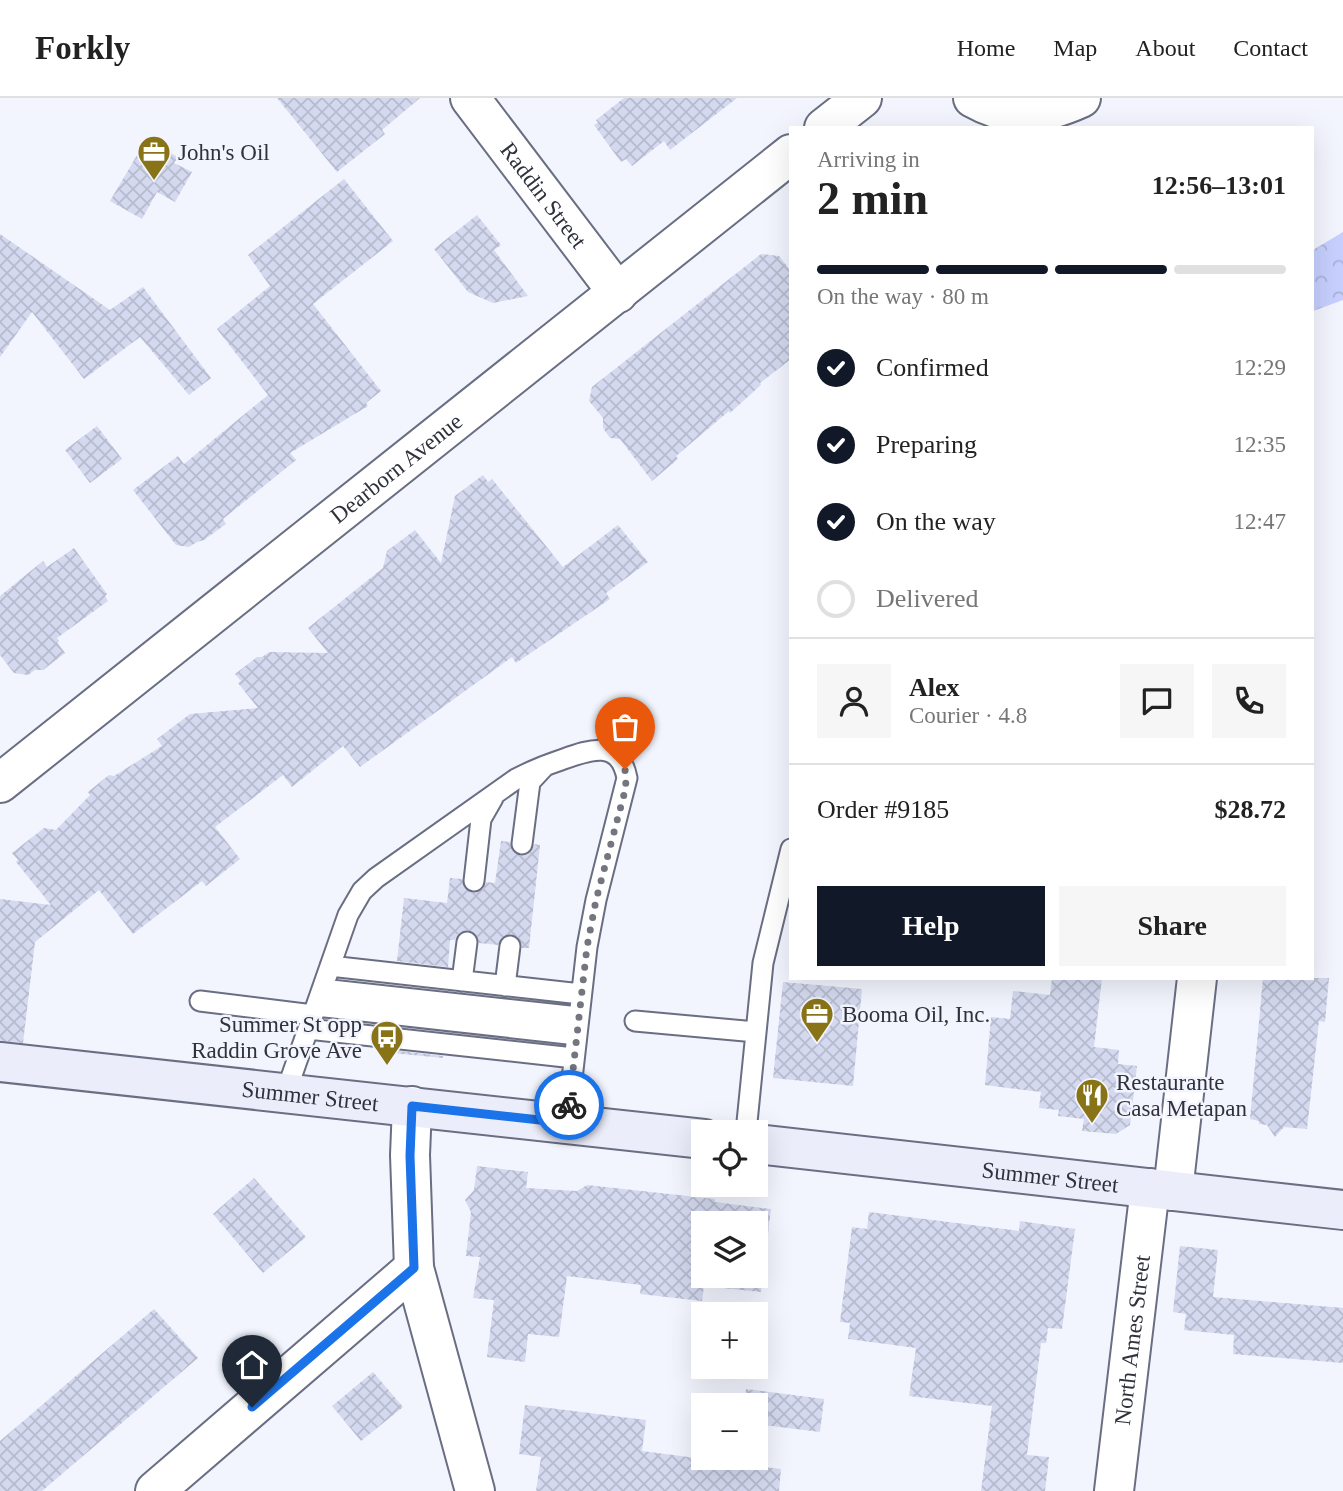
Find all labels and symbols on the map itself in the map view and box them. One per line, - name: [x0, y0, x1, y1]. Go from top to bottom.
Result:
- office icon: John's Oil: [135, 133, 173, 182]
- street label: Raddin Street: [495, 138, 592, 254]
- place label: John's Oil: [178, 140, 270, 165]
- street label: Dearborn Avenue: [325, 408, 467, 528]
- pin: [595, 697, 655, 769]
- office icon: Booma Oil, Inc.: [798, 995, 836, 1044]
- place label: Booma Oil, Inc.: [842, 1002, 990, 1027]
- place label: Summer St opp Raddin Grove Ave: [191, 1012, 362, 1063]
- bus stop icon: Summer St opp Raddin Grove Ave: [368, 1018, 406, 1067]
- courier: [534, 1070, 604, 1140]
- place label: Restaurante Casa Metapan: [1116, 1070, 1247, 1121]
- restaurant icon: Restaurante Casa Metapan: [1073, 1076, 1111, 1125]
- street label: Summer Street: [240, 1077, 380, 1116]
- street label: Summer Street: [980, 1157, 1120, 1198]
- street label: North Ames Street: [1110, 1253, 1155, 1427]
- pin: [222, 1335, 282, 1407]

